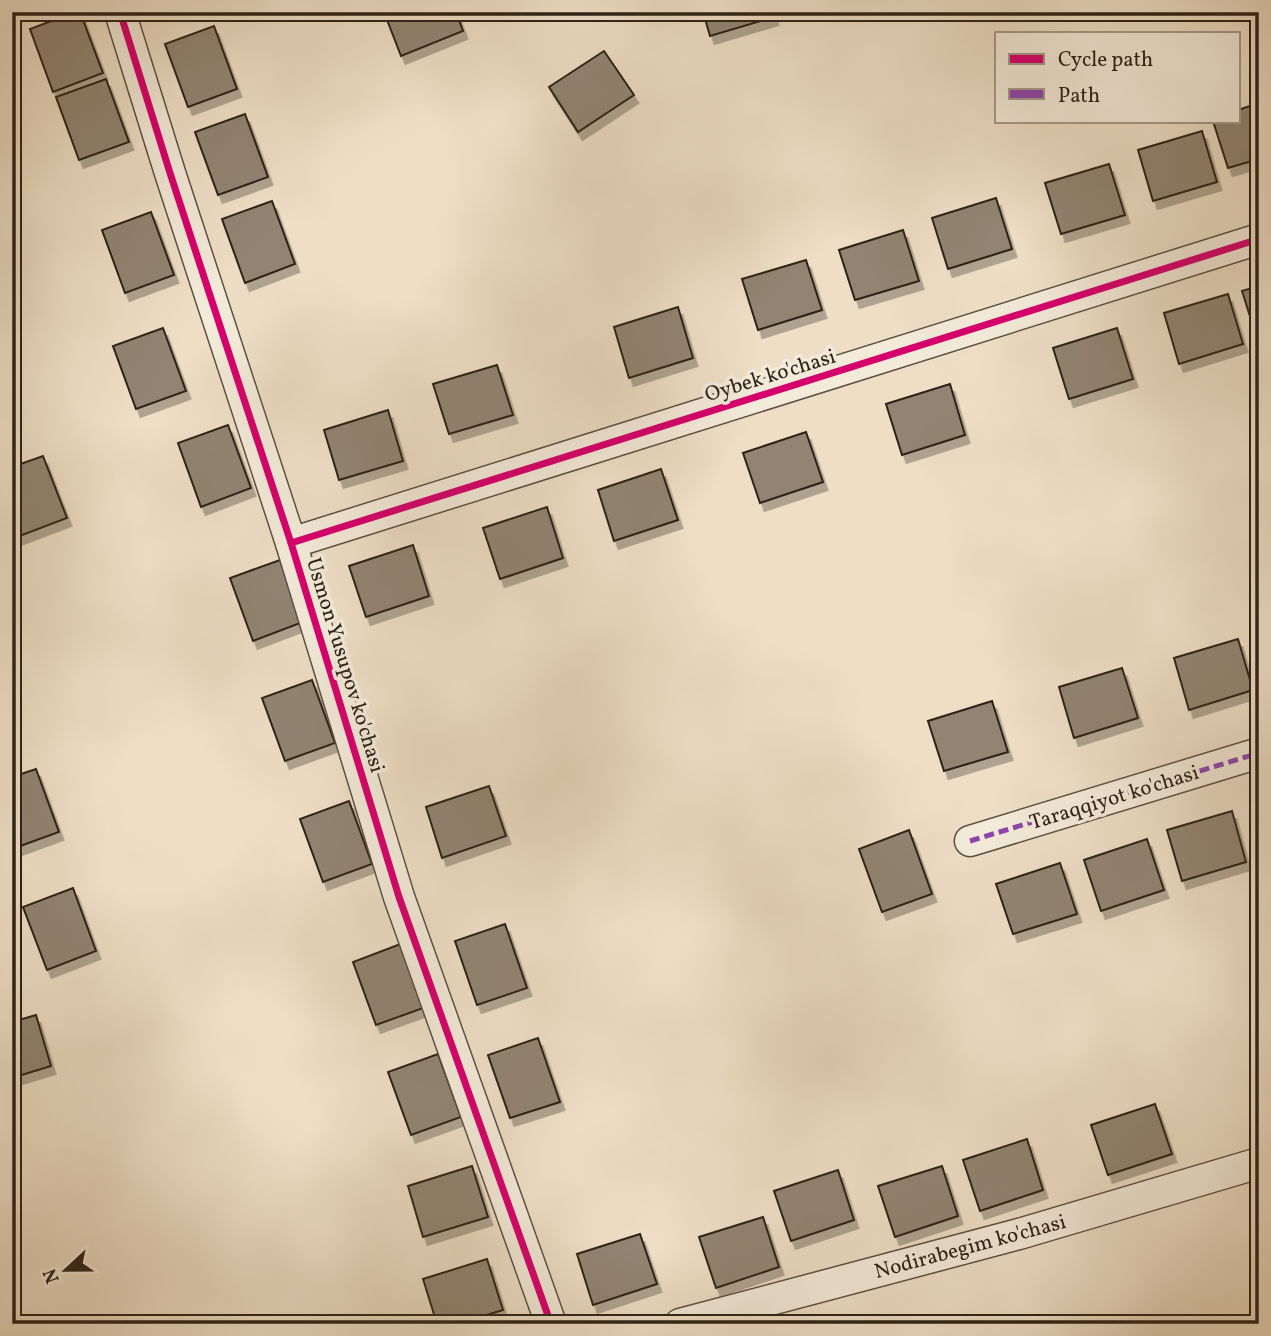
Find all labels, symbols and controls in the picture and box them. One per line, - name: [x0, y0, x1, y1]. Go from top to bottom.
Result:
- legend: [995, 32, 1240, 122]
- text: Cycle path: [1058, 46, 1153, 75]
- text: Path: [1058, 82, 1100, 111]
- street label: Oybek ko'chasi: [701, 343, 839, 410]
- street label: Usmon Yusupov ko'chasi: [298, 554, 391, 776]
- street label: Taraqqiyot ko'chasi: [1026, 759, 1203, 838]
- street label: Nodirabegim ko'chasi: [871, 1208, 1069, 1287]
- north arrow: [32, 1234, 102, 1304]
- text: N: [37, 1264, 67, 1287]

